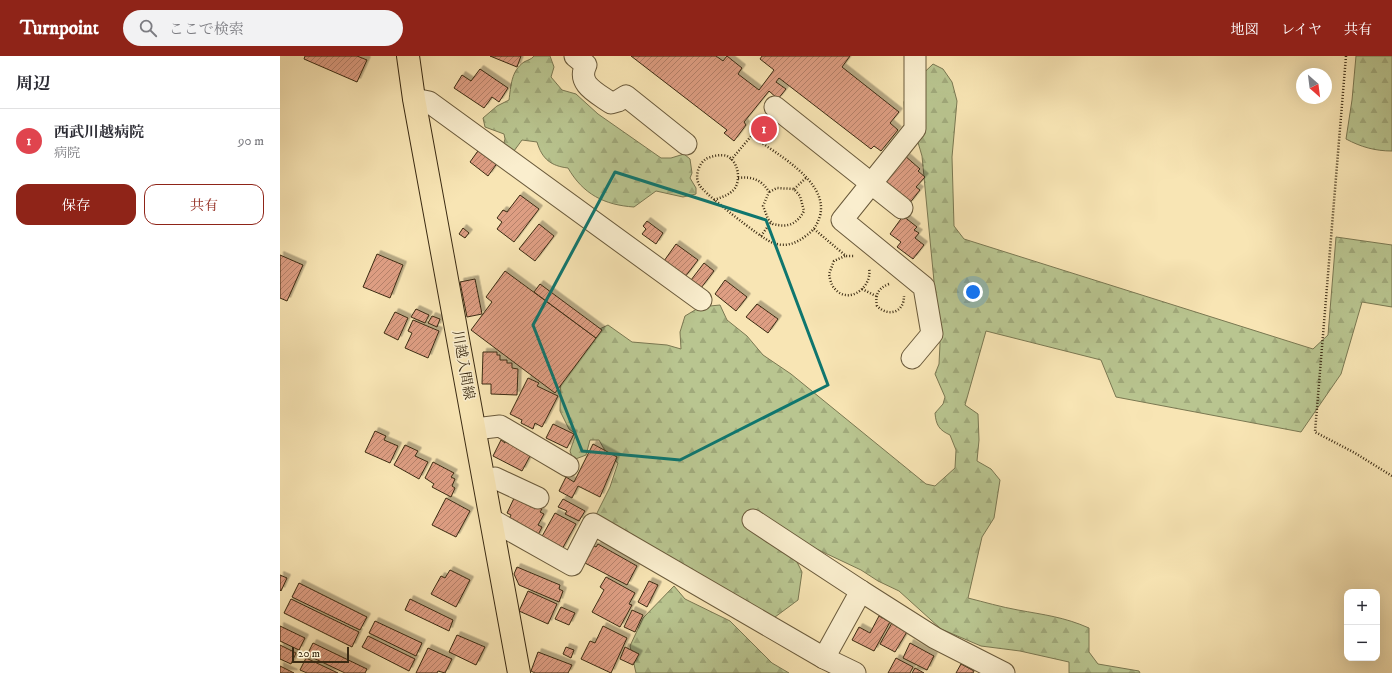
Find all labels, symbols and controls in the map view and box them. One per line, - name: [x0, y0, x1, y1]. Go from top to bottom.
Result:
- search box: [123, 10, 403, 46]
- text: Turnpoint: [20, 17, 99, 40]
- icon: search: [137, 17, 159, 39]
- text: ここで検索: [169, 20, 244, 39]
- text: 地図: [1231, 21, 1259, 39]
- text: レイヤ: [1281, 21, 1322, 39]
- text: 共有: [1344, 21, 1372, 39]
- north arrow: [1296, 68, 1332, 104]
- text: 周辺: [16, 73, 50, 95]
- pin: 1: [751, 114, 777, 144]
- text: 西武川越病院: [54, 123, 144, 142]
- text: 1: [27, 133, 31, 149]
- text: 90 m: [238, 133, 264, 149]
- text: 病院: [54, 145, 80, 161]
- button: 保存: [16, 184, 136, 225]
- button: 共有: [144, 184, 264, 225]
- your location: [963, 282, 983, 302]
- street label: 川越入間線: [448, 329, 478, 401]
- map controls: [1344, 589, 1380, 661]
- button: +: [1344, 589, 1380, 625]
- button: −: [1344, 625, 1380, 661]
- scale bar: [292, 645, 349, 664]
- text: 20 m: [298, 647, 320, 661]

